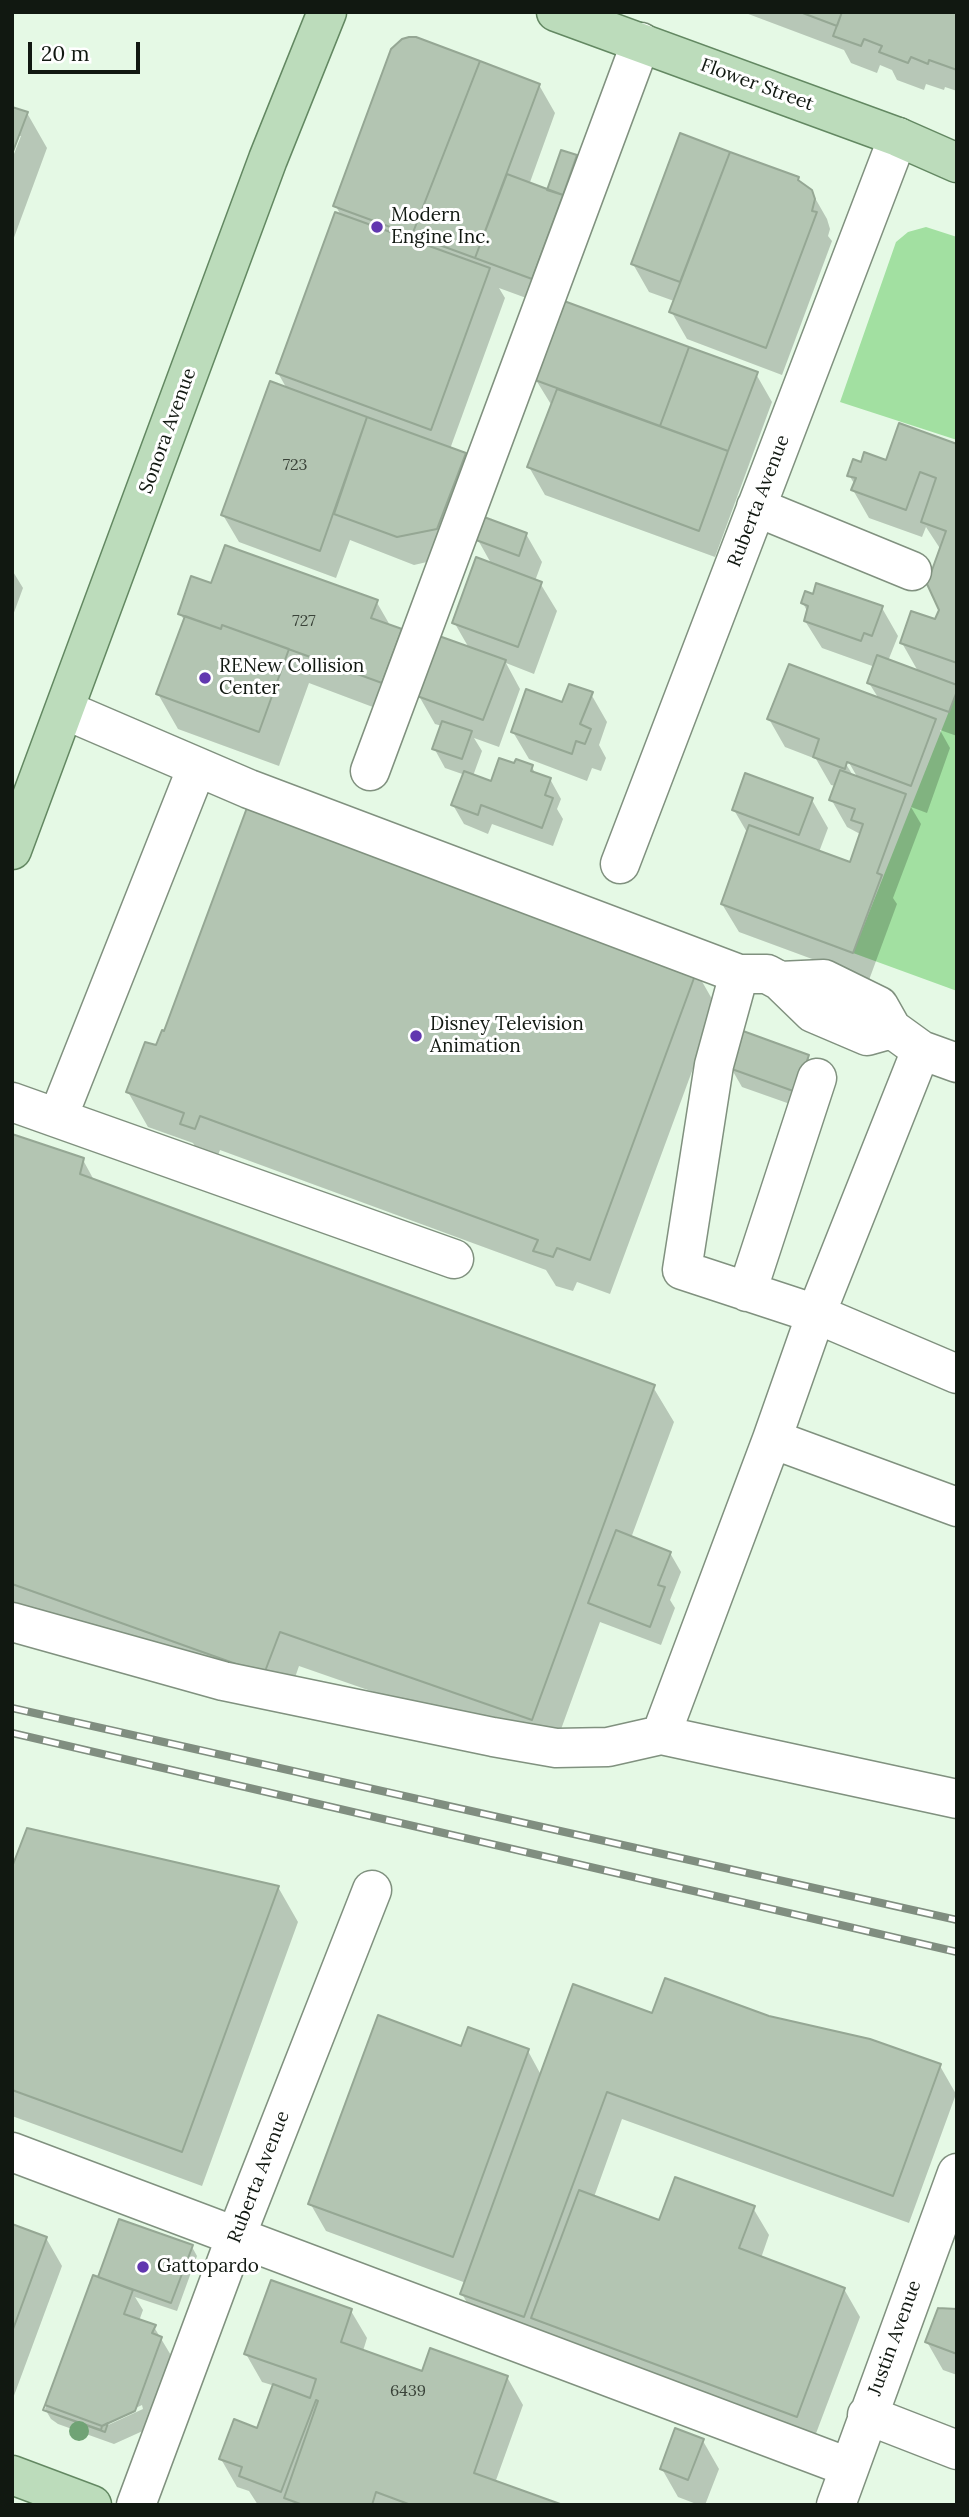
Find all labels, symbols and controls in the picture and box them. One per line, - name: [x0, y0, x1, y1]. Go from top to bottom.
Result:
- scale bar: [32, 28, 144, 72]
- text: 20 m: [41, 40, 90, 67]
- street label: Flower Street: [697, 54, 817, 116]
- place label: Modern Engine Inc.: [391, 205, 490, 249]
- marker: Modern Engine Inc.: [369, 219, 385, 235]
- street label: Sonora Avenue: [135, 365, 201, 497]
- street label: Ruberta Avenue: [723, 432, 795, 570]
- house number: 723: [283, 455, 307, 475]
- house number: 727: [292, 611, 316, 631]
- place label: RENew Collision Center: [219, 656, 364, 700]
- marker: RENew Collision Center: [197, 670, 213, 686]
- place label: Disney Television Animation: [430, 1014, 584, 1058]
- marker: Disney Television Animation: [408, 1028, 424, 1044]
- street label: Ruberta Avenue: [223, 2108, 295, 2246]
- place label: Gattopardo: [157, 2256, 259, 2278]
- marker: Gattopardo: [135, 2259, 151, 2275]
- street label: Justin Avenue: [864, 2277, 926, 2399]
- house number: 6439: [390, 2381, 426, 2401]

